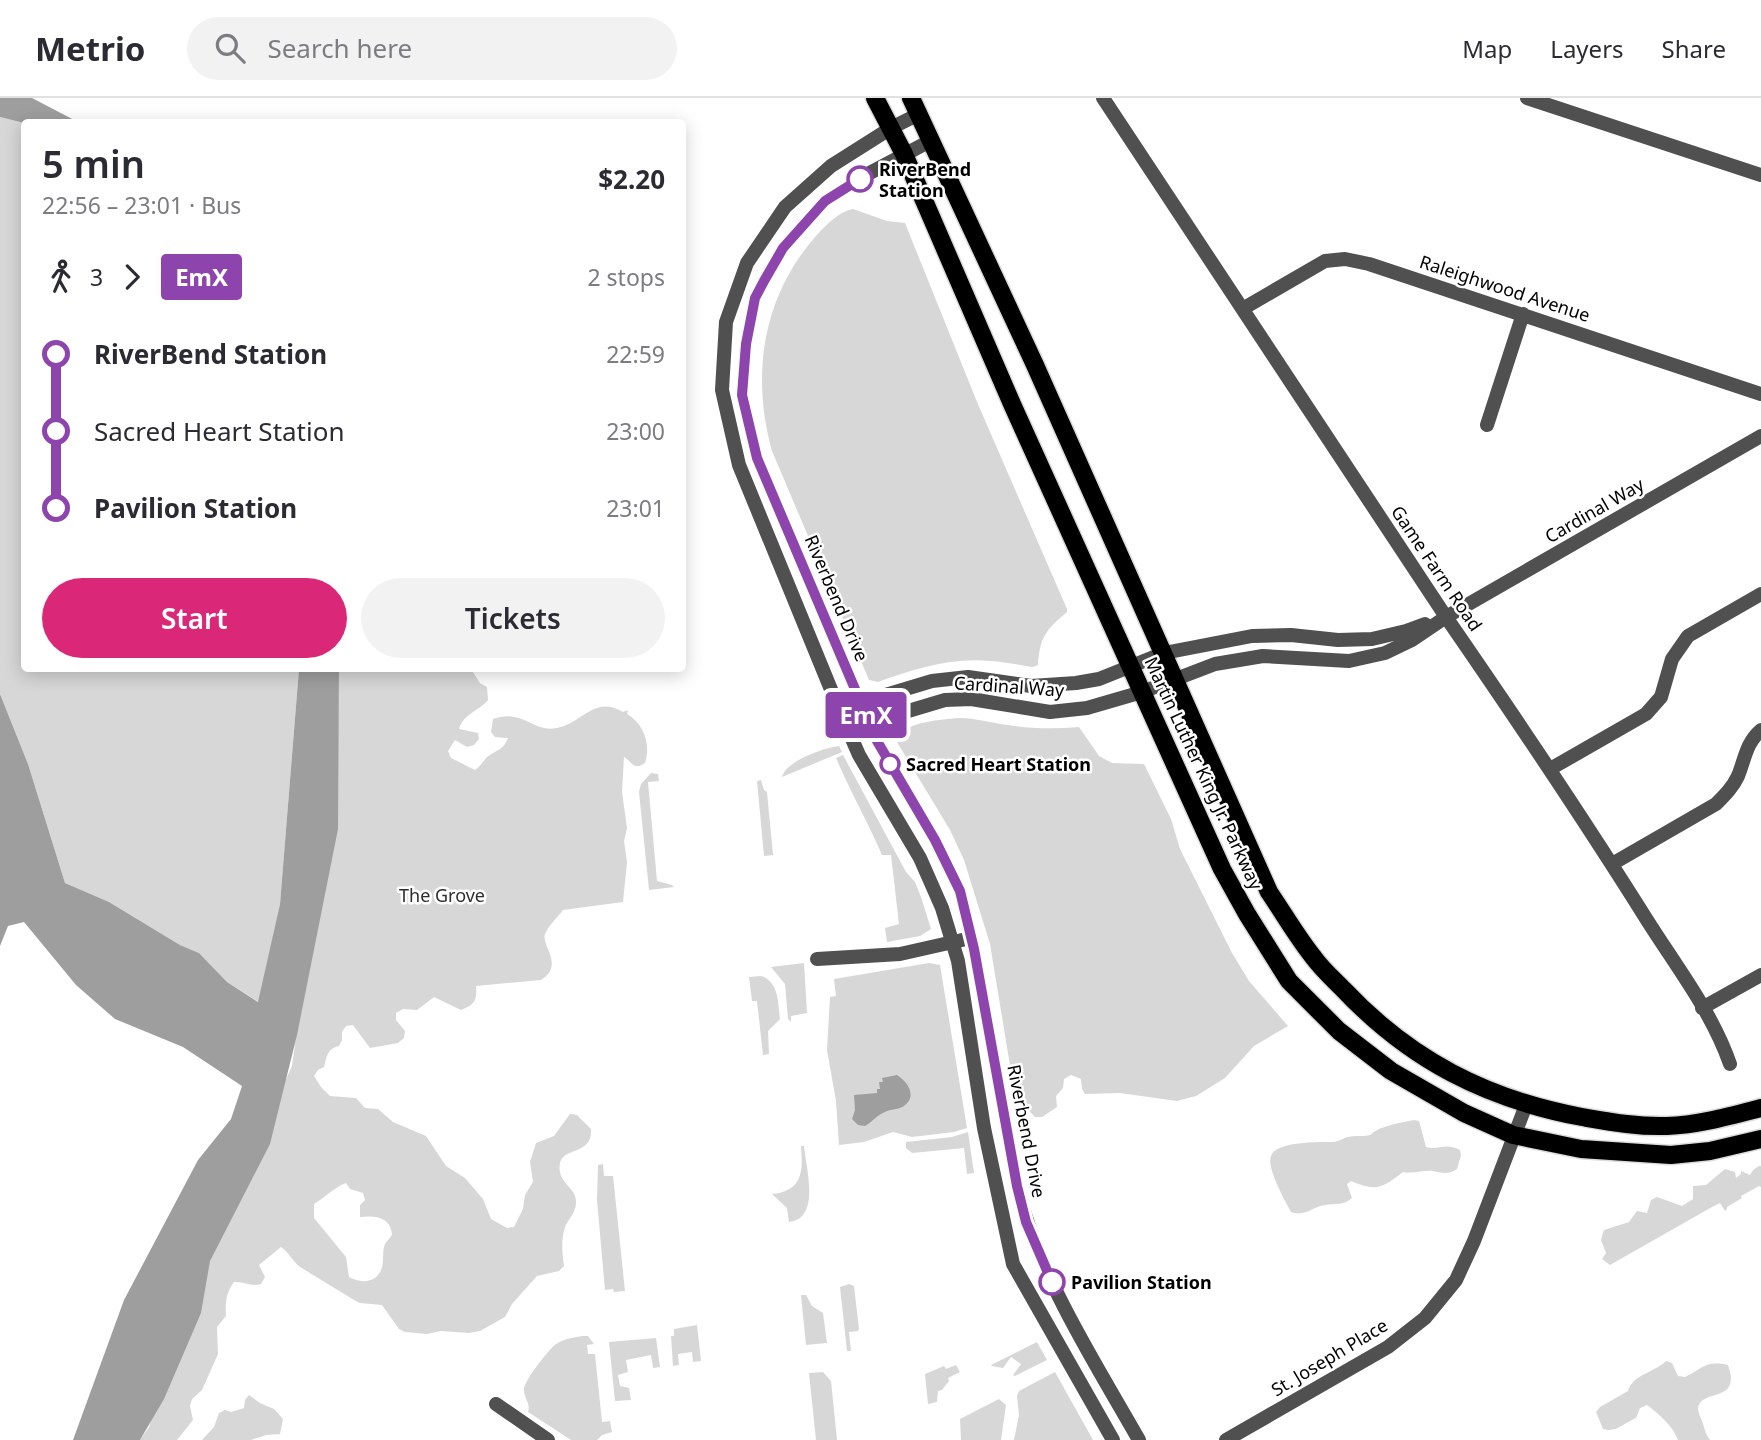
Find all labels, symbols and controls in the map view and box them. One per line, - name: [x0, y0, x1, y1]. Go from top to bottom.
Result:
- search box: [187, 17, 677, 80]
- text: Metrio: [35, 26, 145, 71]
- icon: search: [211, 29, 249, 67]
- text: Search here: [267, 30, 412, 66]
- text: Map: [1462, 32, 1512, 65]
- text: Layers: [1550, 32, 1624, 65]
- text: Share: [1662, 32, 1726, 65]
- text: 5 min: [42, 137, 145, 189]
- place label: RiverBend Station: [879, 157, 971, 202]
- text: $2.20: [598, 161, 665, 197]
- marker: RiverBend Station: [847, 166, 873, 192]
- text: 22:56 – 23:01 · Bus: [42, 189, 241, 221]
- street label: Raleighwood Avenue: [1417, 249, 1593, 327]
- icon: walk: [42, 258, 80, 296]
- icon: forward: [113, 258, 151, 296]
- text: EmX: [175, 260, 228, 293]
- text: 3: [90, 261, 103, 293]
- text: 2 stops: [587, 261, 665, 293]
- text: RiverBend Station: [94, 336, 327, 372]
- text: 22:59: [606, 338, 665, 370]
- text: Sacred Heart Station: [94, 413, 345, 449]
- text: 23:00: [606, 415, 665, 447]
- street label: Cardinal Way: [1540, 472, 1649, 548]
- text: Pavilion Station: [94, 490, 297, 526]
- text: 23:01: [606, 492, 665, 524]
- street label: Game Farm Road: [1386, 501, 1488, 635]
- street label: Riverbend Drive: [800, 531, 874, 665]
- button: Start: [42, 578, 347, 658]
- button: Tickets: [361, 578, 665, 658]
- street label: Martin Luther King Jr. Parkway: [1139, 653, 1269, 894]
- street label: Cardinal Way: [953, 670, 1066, 702]
- line badge: EmX: [826, 692, 906, 738]
- text: EmX: [840, 698, 892, 731]
- place label: Sacred Heart Station: [906, 752, 1091, 776]
- marker: Sacred Heart Station: [880, 754, 900, 774]
- park label: The Grove: [399, 883, 485, 907]
- street label: Riverbend Drive: [1002, 1062, 1052, 1200]
- marker: Pavilion Station: [1039, 1269, 1065, 1295]
- place label: Pavilion Station: [1071, 1270, 1212, 1294]
- street label: St. Joseph Place: [1266, 1313, 1392, 1401]

